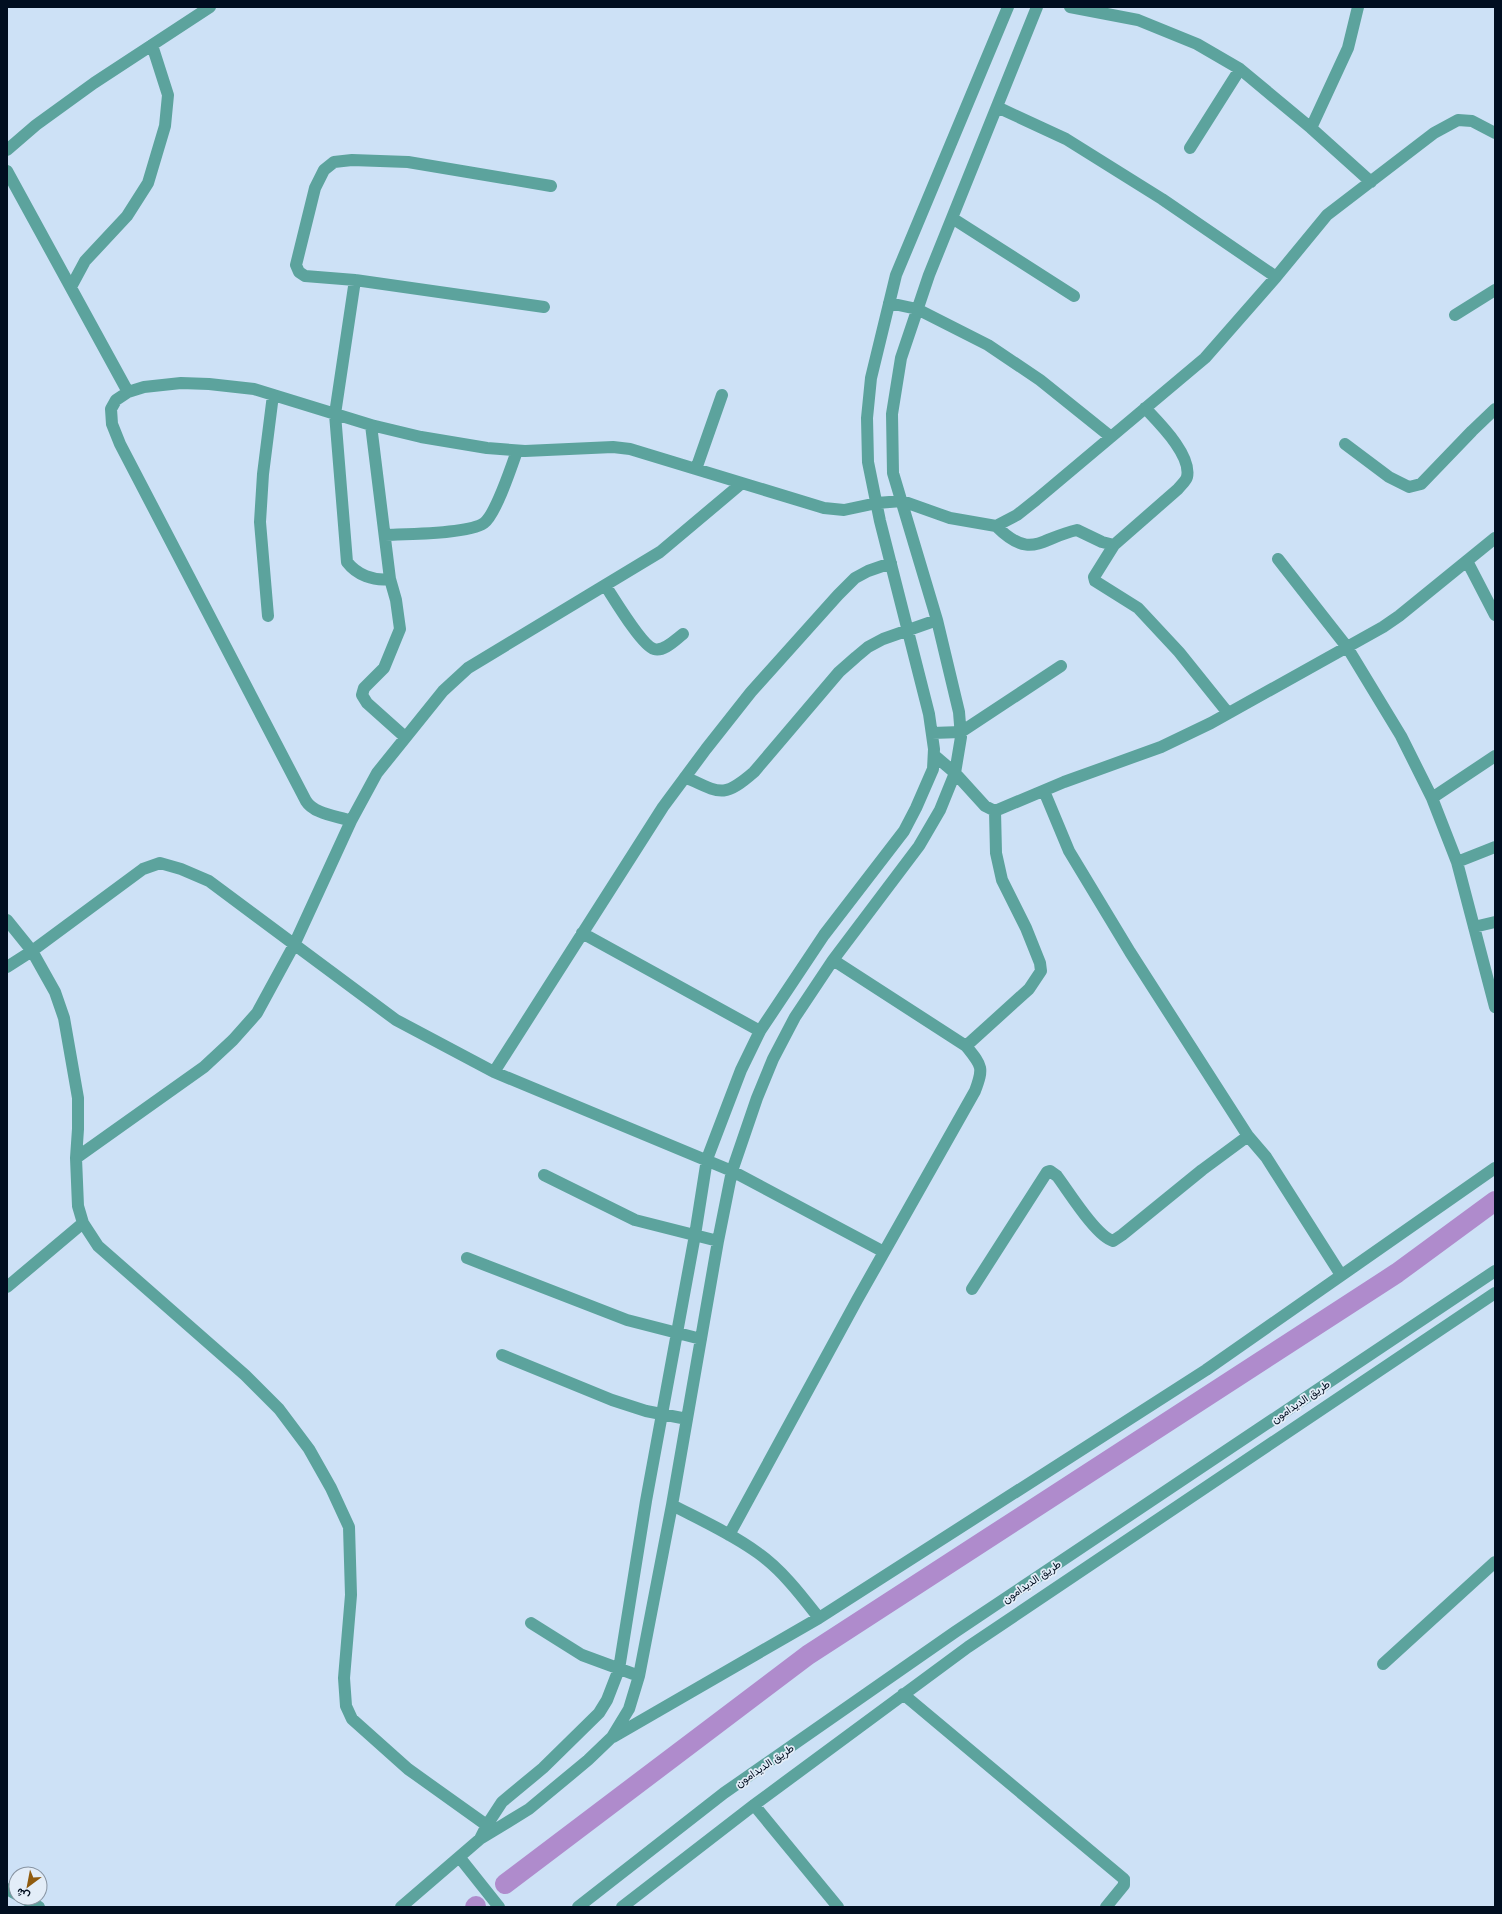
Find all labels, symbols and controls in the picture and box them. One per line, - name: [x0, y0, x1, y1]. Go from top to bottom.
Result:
- street label: طريق الديدامون: [1268, 1376, 1332, 1426]
- street label: طريق الديدامون: [999, 1556, 1063, 1606]
- street label: طريق الديدامون: [732, 1740, 796, 1790]
- north arrow: [8, 1866, 48, 1906]
- text: ش: [13, 1885, 32, 1905]

